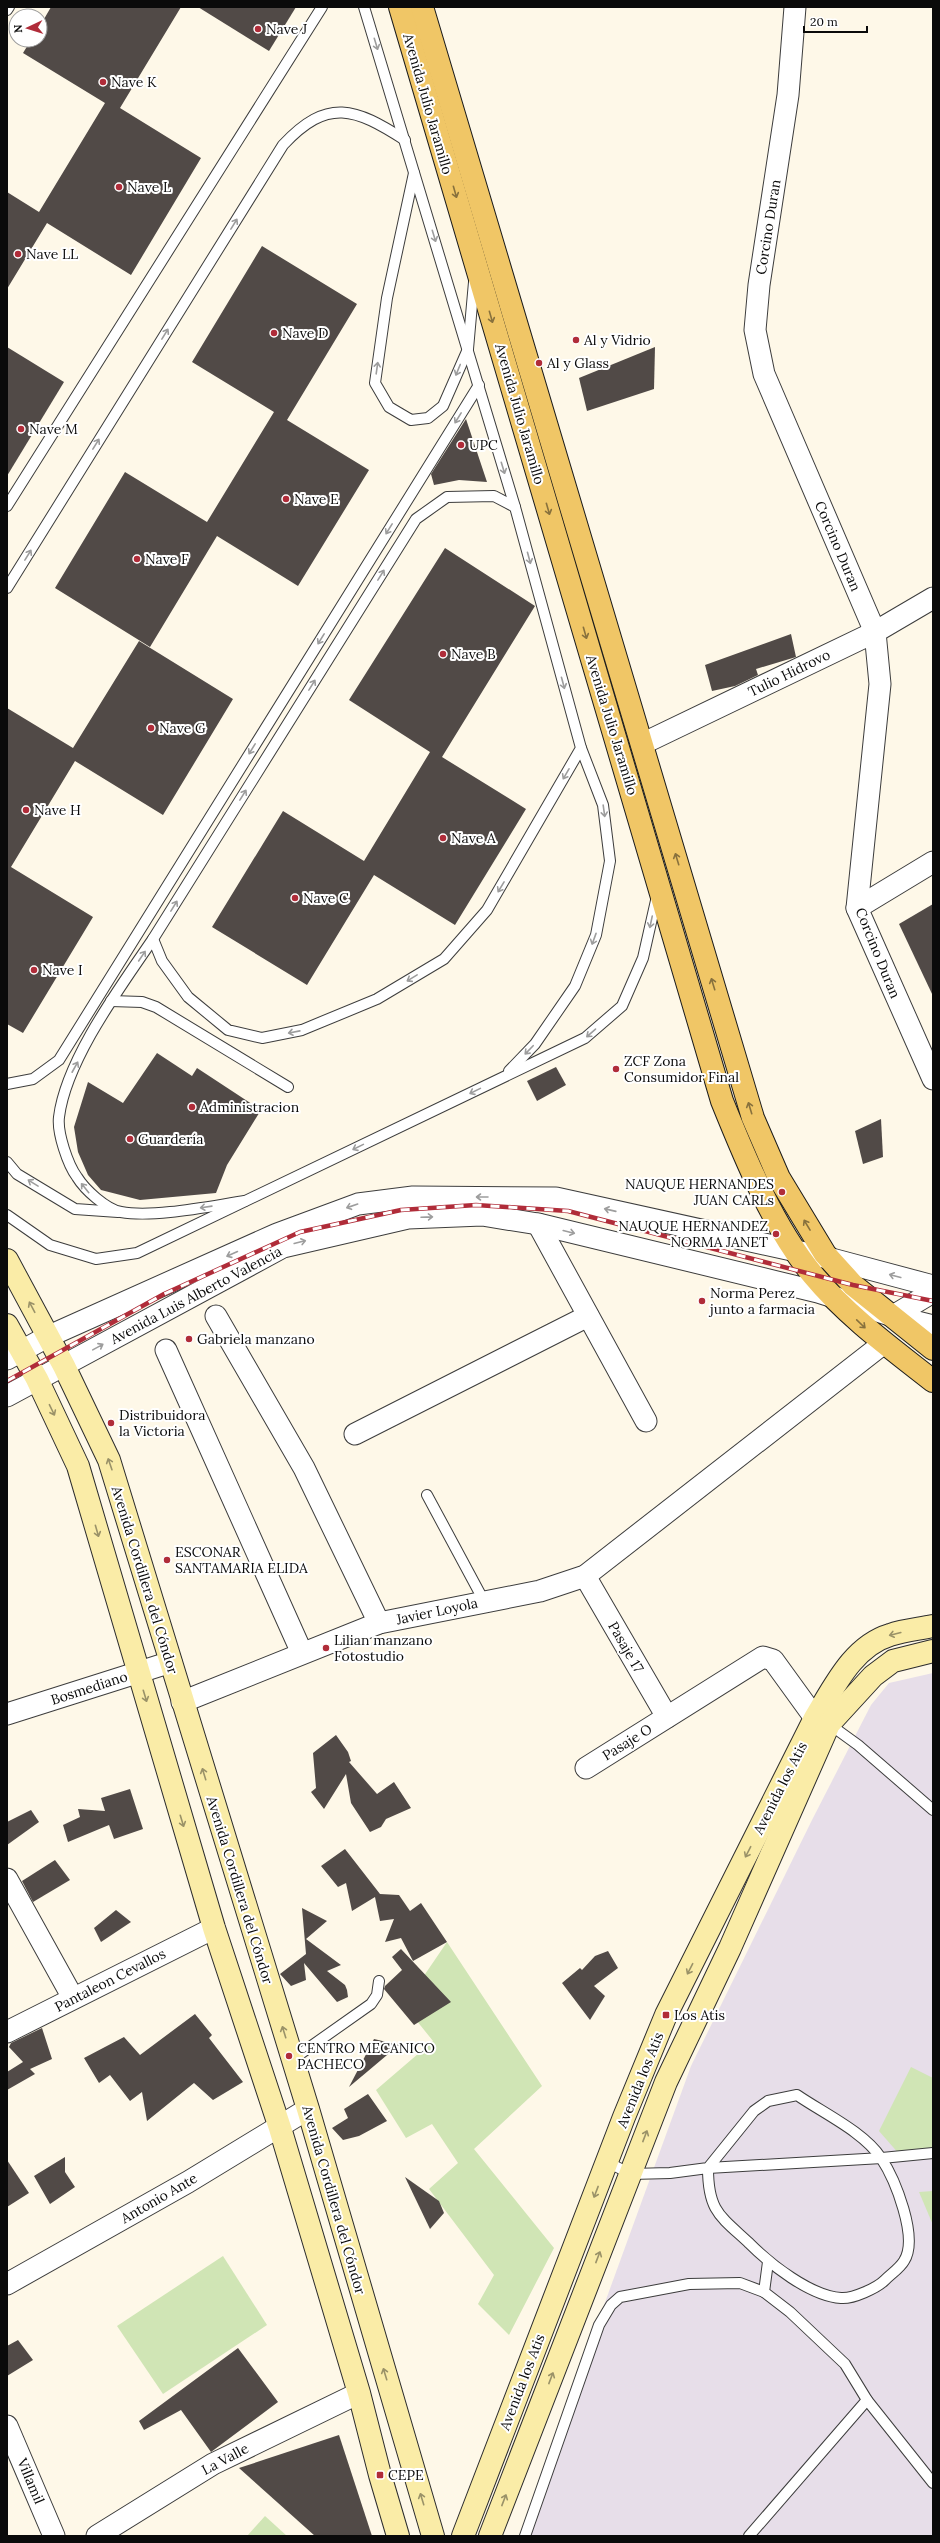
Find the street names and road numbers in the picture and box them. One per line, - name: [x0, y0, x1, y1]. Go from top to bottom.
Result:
- street label: Avenida Julio Jaramillo: [399, 31, 457, 176]
- street label: Corcino Duran: [752, 178, 784, 276]
- street label: Avenida Julio Jaramillo: [491, 341, 549, 486]
- street label: Corcino Duran: [811, 498, 865, 594]
- street label: Tulio Hidrovo: [745, 645, 833, 701]
- street label: Avenida Julio Jaramillo: [582, 652, 642, 797]
- street label: Corcino Duran: [852, 905, 905, 1001]
- street label: Avenida Luis Alberto Valencia: [106, 1242, 285, 1348]
- street label: Avenida Cordillera del Cóndor: [107, 1483, 182, 1676]
- street label: Javier Loyola: [394, 1594, 479, 1629]
- street label: Pasaje 17: [604, 1618, 648, 1676]
- street label: Bosmediano: [48, 1667, 130, 1709]
- street label: Pasaje O: [599, 1720, 655, 1764]
- street label: Avenida los Atis: [748, 1739, 811, 1838]
- street label: Avenida Cordillera del Cóndor: [202, 1793, 277, 1986]
- street label: Pantaleon Cevallos: [52, 1944, 168, 2016]
- street label: Avenida los Atis: [612, 2030, 667, 2131]
- street label: Avenida Cordillera del Cóndor: [298, 2103, 370, 2297]
- street label: Antonio Ante: [117, 2169, 201, 2228]
- street label: Avenida los Atis: [495, 2331, 549, 2434]
- street label: La Valle: [198, 2439, 252, 2479]
- street label: Villamil: [13, 2454, 49, 2507]

